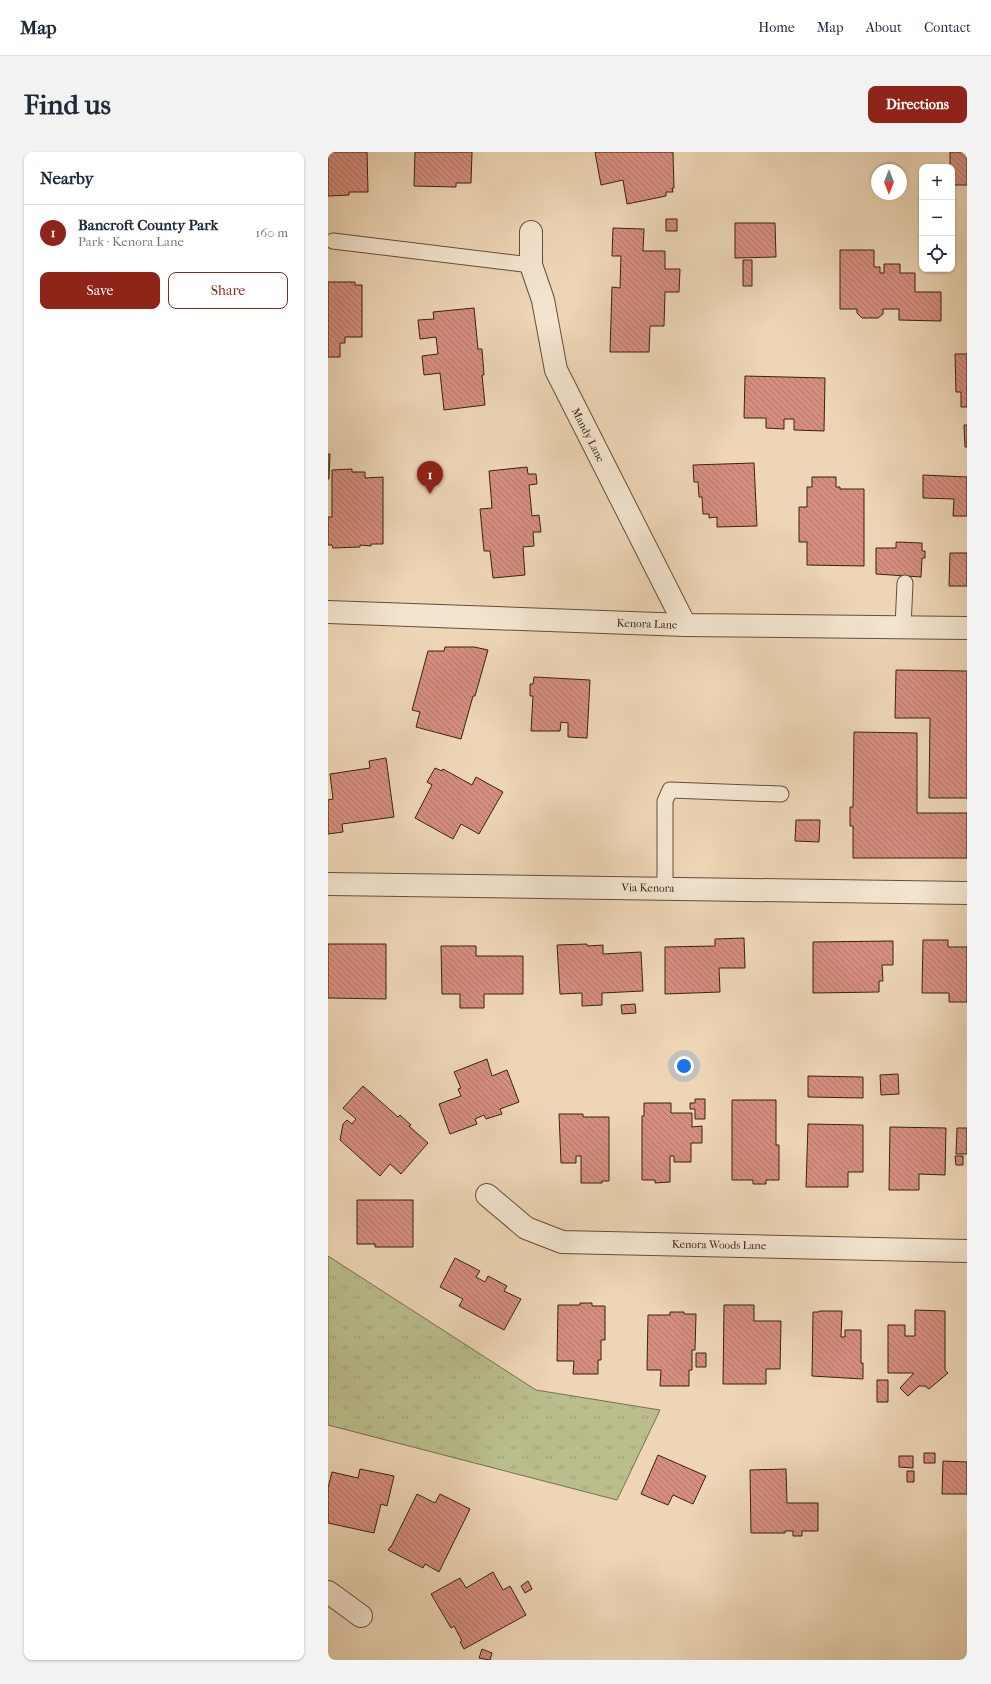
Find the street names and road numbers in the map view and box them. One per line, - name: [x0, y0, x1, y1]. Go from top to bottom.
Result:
- street label: Mandy Lane: [569, 406, 607, 465]
- street label: Kenora Lane: [616, 616, 678, 632]
- street label: Via Kenora: [621, 881, 675, 895]
- street label: Kenora Woods Lane: [672, 1238, 767, 1252]

